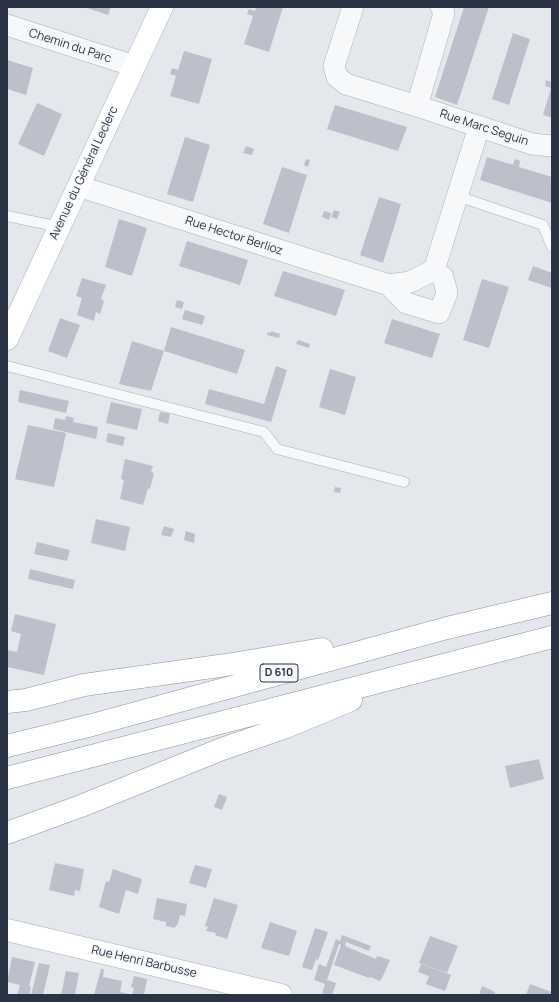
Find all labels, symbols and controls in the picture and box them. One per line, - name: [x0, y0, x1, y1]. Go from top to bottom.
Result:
- street label: Chemin du Parc: [27, 26, 113, 66]
- street label: Avenue du Général Leclerc: [47, 104, 121, 242]
- street label: Rue Marc Seguin: [438, 107, 530, 149]
- street label: Rue Hector Berlioz: [183, 213, 285, 259]
- road number: D 610: [260, 664, 298, 682]
- street label: Rue Henri Barbusse: [90, 943, 198, 981]

